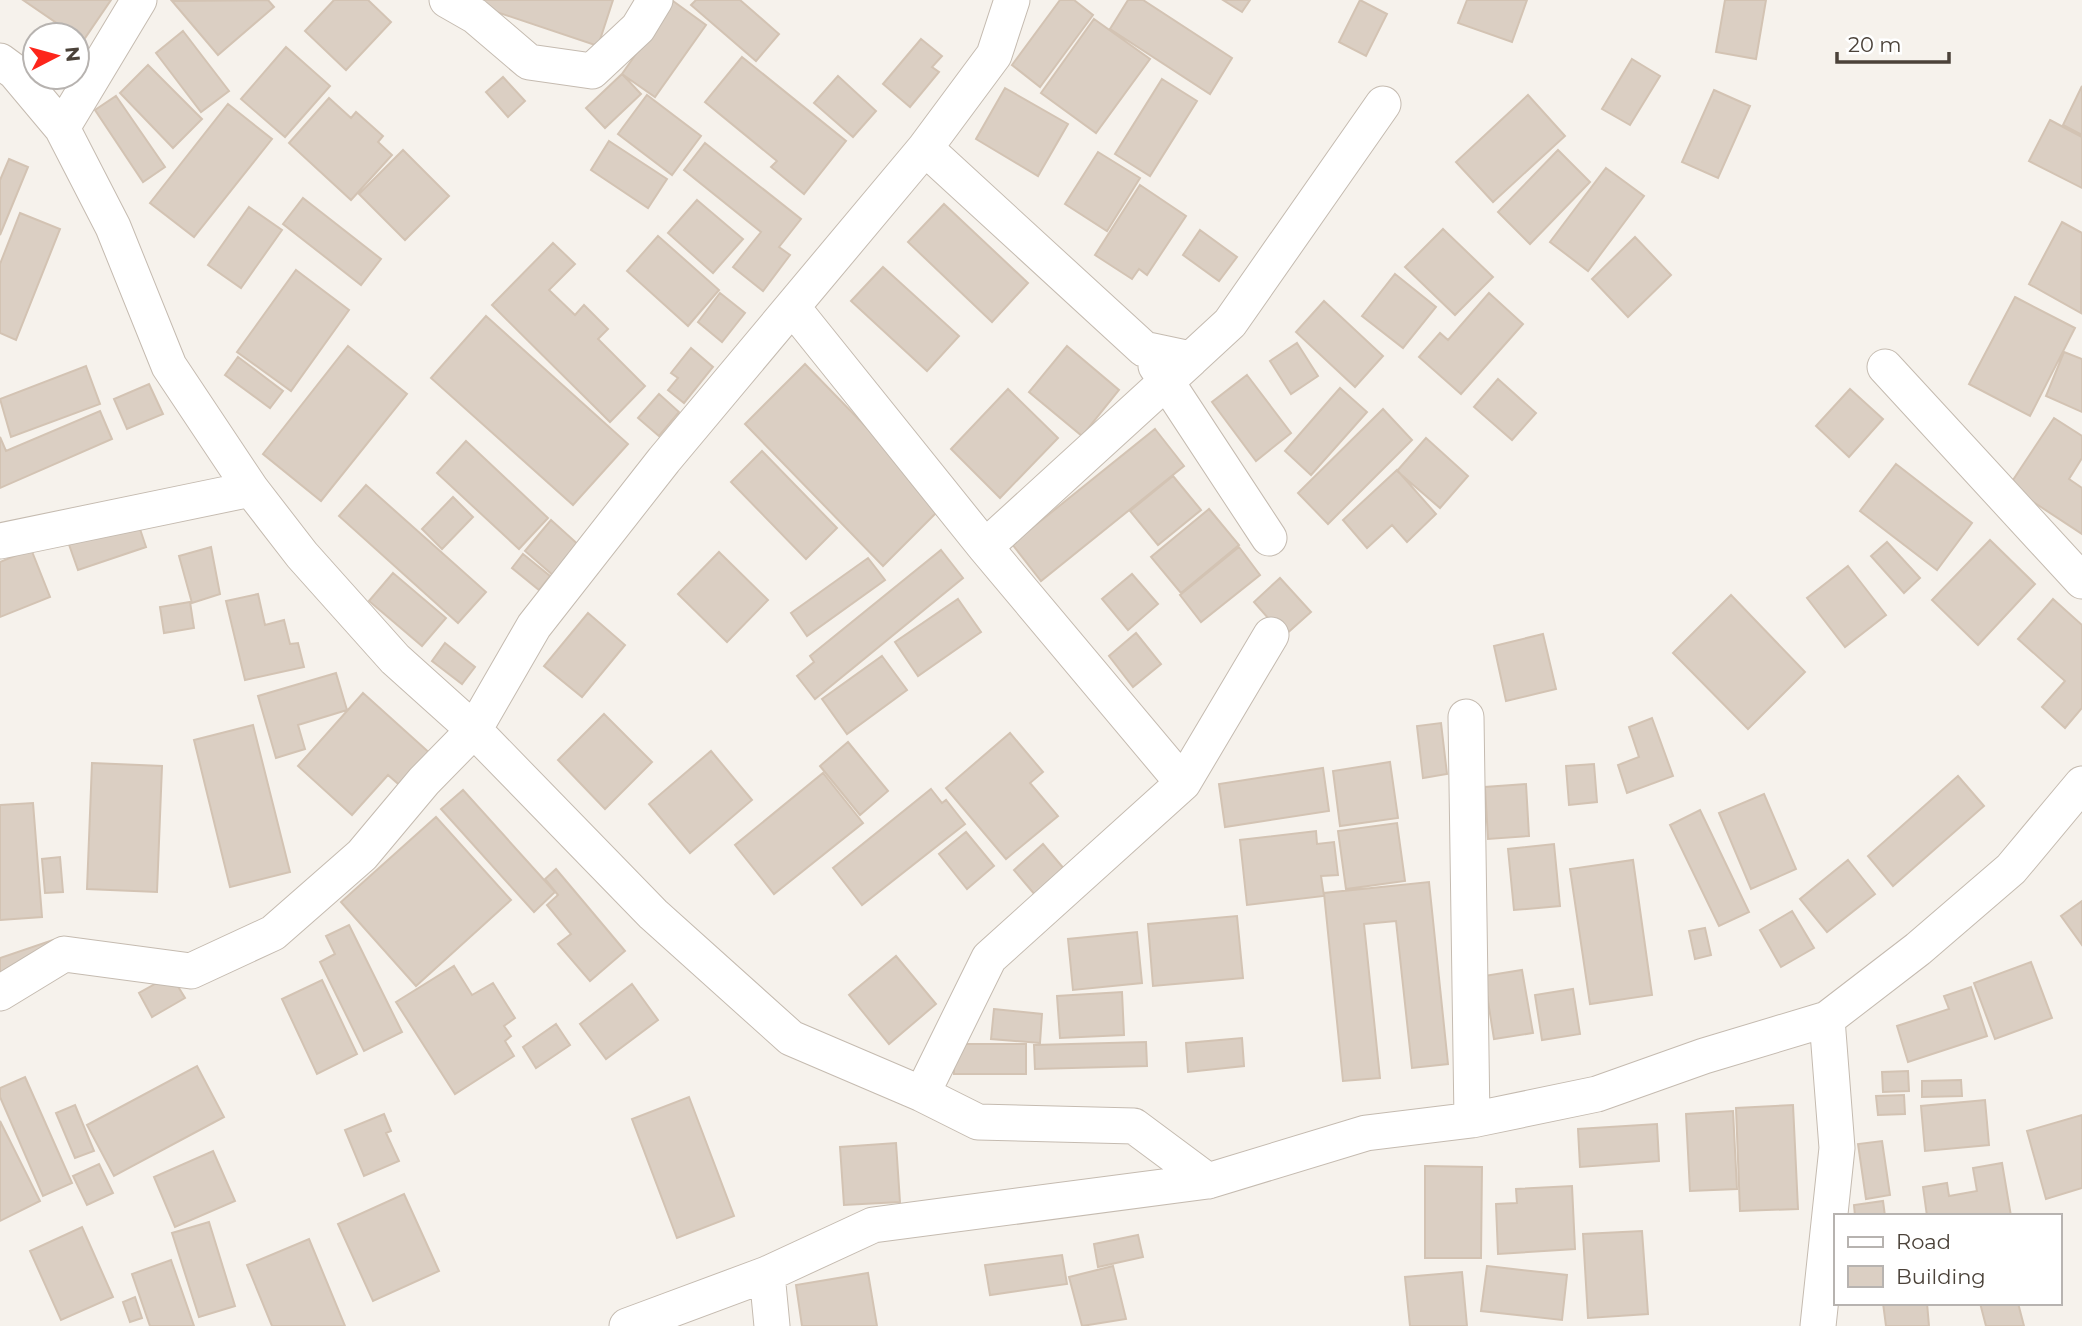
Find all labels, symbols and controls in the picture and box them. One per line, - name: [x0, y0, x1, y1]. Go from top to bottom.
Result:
- north arrow: [21, 21, 91, 91]
- scale bar: [1837, 21, 1949, 65]
- text: 20 m: [1848, 32, 1902, 57]
- text: N: [60, 45, 85, 63]
- legend: [1834, 1214, 2061, 1305]
- text: Road: [1896, 1229, 1951, 1254]
- text: Building: [1896, 1264, 1986, 1289]

